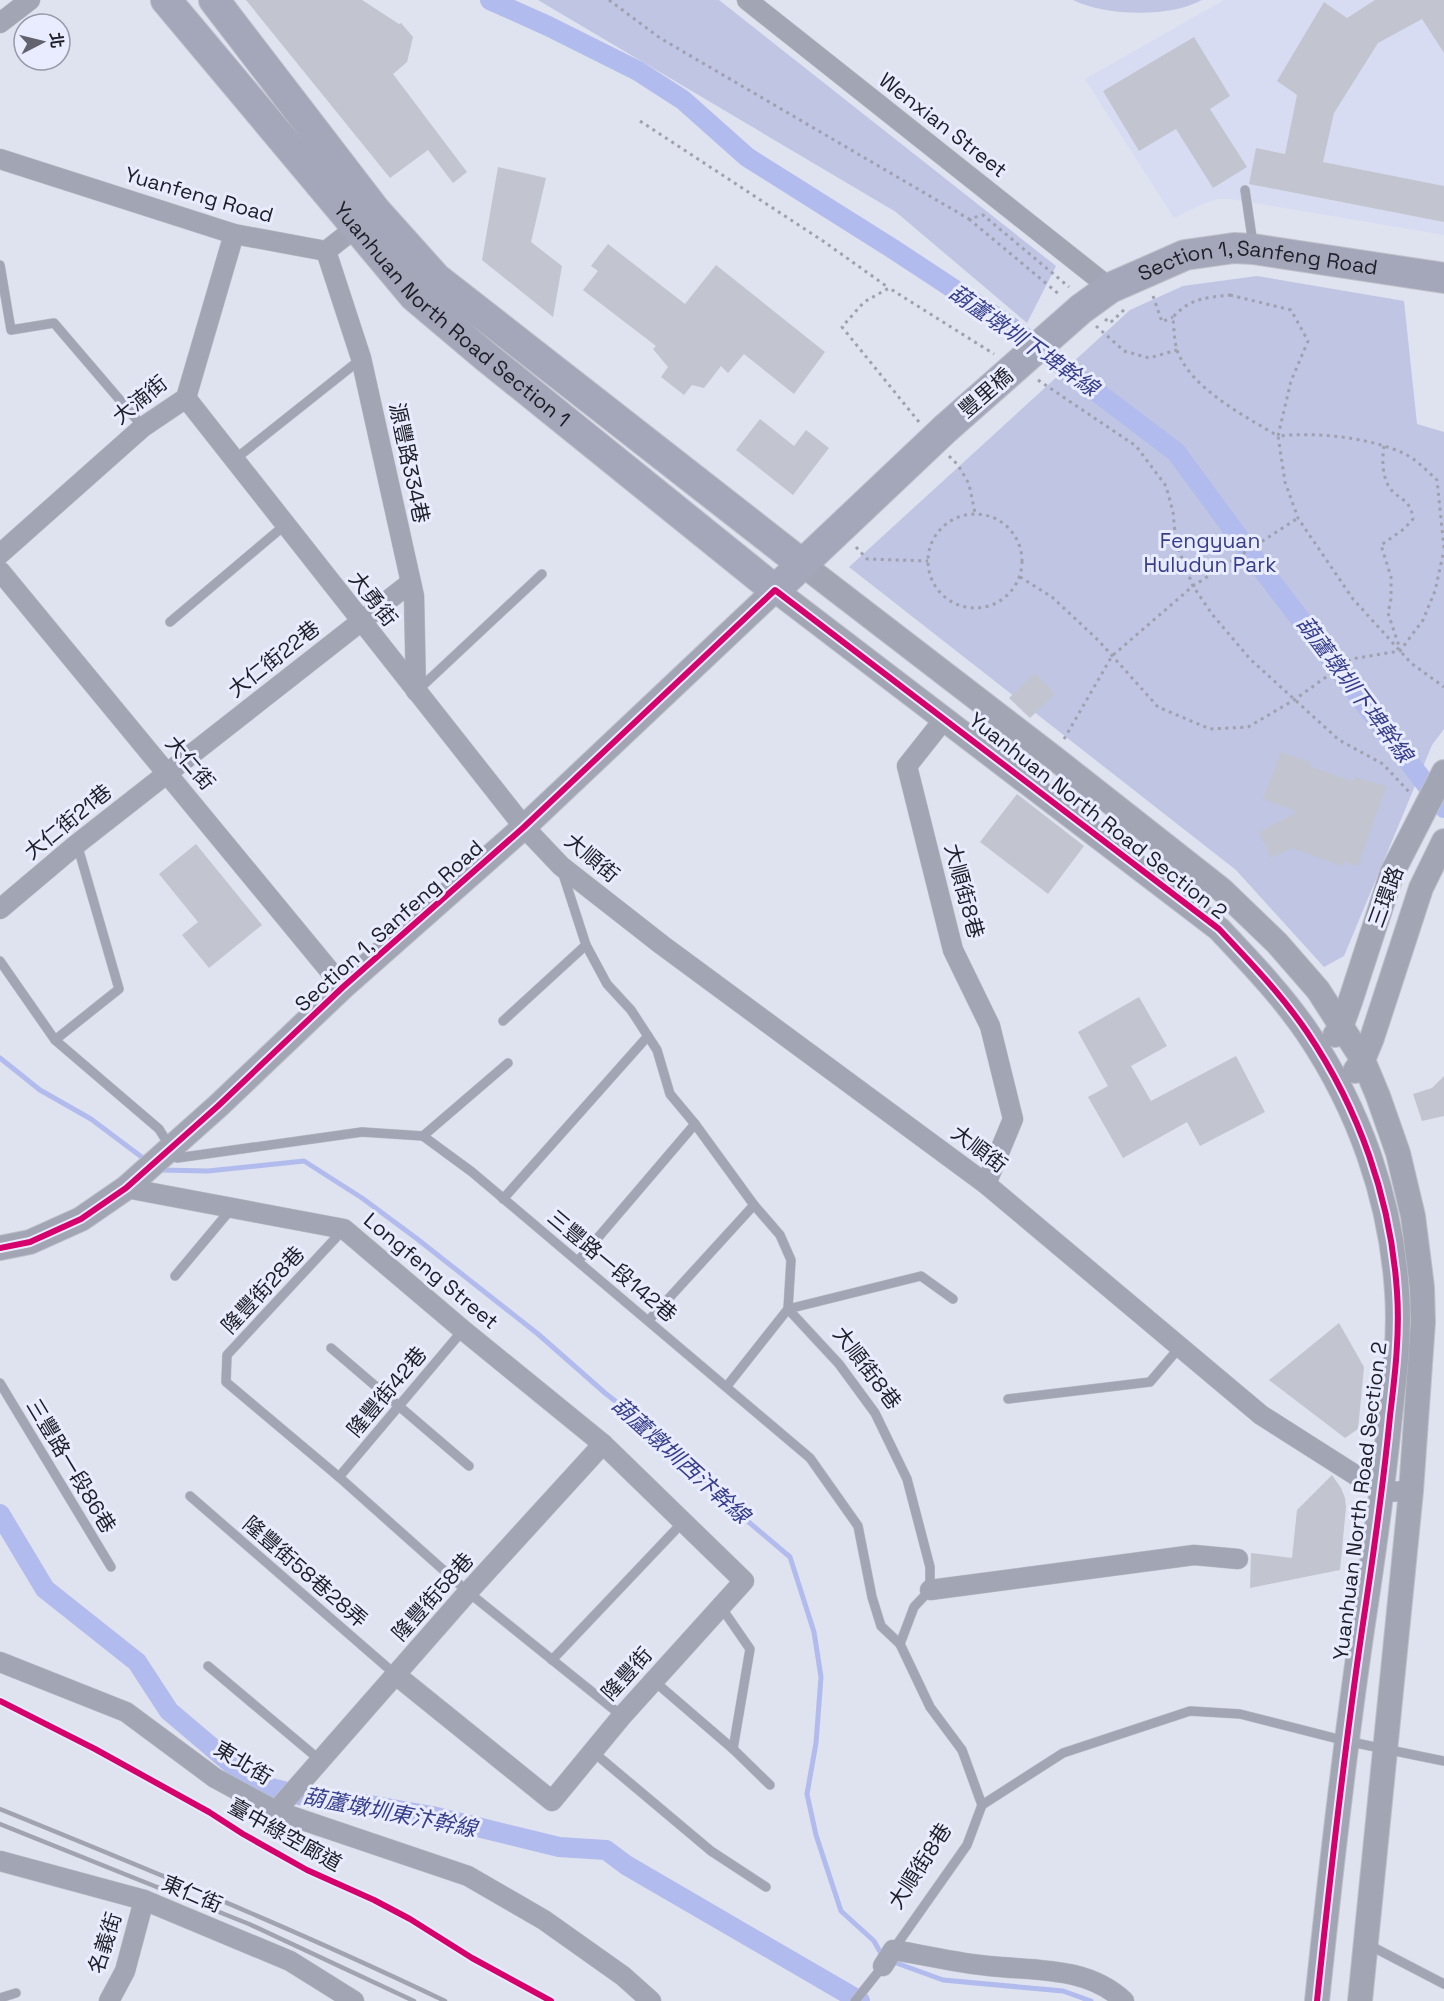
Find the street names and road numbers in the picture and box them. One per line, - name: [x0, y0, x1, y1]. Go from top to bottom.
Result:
- street label: Wenxian Street: [874, 66, 1013, 183]
- street label: Yuanfeng Road: [122, 160, 277, 229]
- street label: Yuanhuan North Road Section 1: [328, 196, 576, 432]
- street label: Section 1, Sanfeng Road: [1134, 234, 1380, 287]
- street label: 豐里橋: [953, 362, 1018, 423]
- street label: 大湳街: [107, 369, 173, 430]
- street label: 源豐路334巷: [384, 400, 435, 526]
- street label: 大勇街: [343, 566, 403, 632]
- street label: 大仁街22巷: [222, 614, 325, 703]
- street label: Yuanhuan North Road Section 2: [964, 706, 1233, 925]
- street label: 大仁街: [160, 730, 221, 795]
- street label: 大仁街21巷: [18, 778, 117, 865]
- street label: 大順街: [560, 827, 625, 888]
- street label: Section 1, Sanfeng Road: [289, 834, 488, 1017]
- street label: 大順街8巷: [939, 840, 990, 941]
- street label: 三環路: [1362, 863, 1409, 931]
- street label: 大順街: [946, 1119, 1013, 1178]
- street label: 三豐路一段142巷: [542, 1204, 683, 1328]
- street label: Longfeng Street: [358, 1206, 504, 1335]
- street label: 隆豐街28巷: [215, 1240, 310, 1339]
- street label: 大順街8巷: [827, 1321, 907, 1415]
- street label: Yuanhuan North Road Section 2: [1327, 1340, 1392, 1662]
- street label: 隆豐街42巷: [341, 1341, 432, 1442]
- street label: 三豐路一段86巷: [21, 1394, 122, 1538]
- street label: 隆豐街58巷28弄: [237, 1510, 373, 1633]
- street label: 隆豐街58巷: [386, 1547, 479, 1646]
- street label: 隆豐街: [596, 1641, 658, 1706]
- street label: 東北街: [209, 1735, 277, 1790]
- street label: 臺中綠空廊道: [224, 1792, 347, 1877]
- street label: 大順街8巷: [882, 1818, 957, 1914]
- street label: 東仁街: [158, 1869, 226, 1918]
- street label: 名義街: [82, 1909, 127, 1977]

